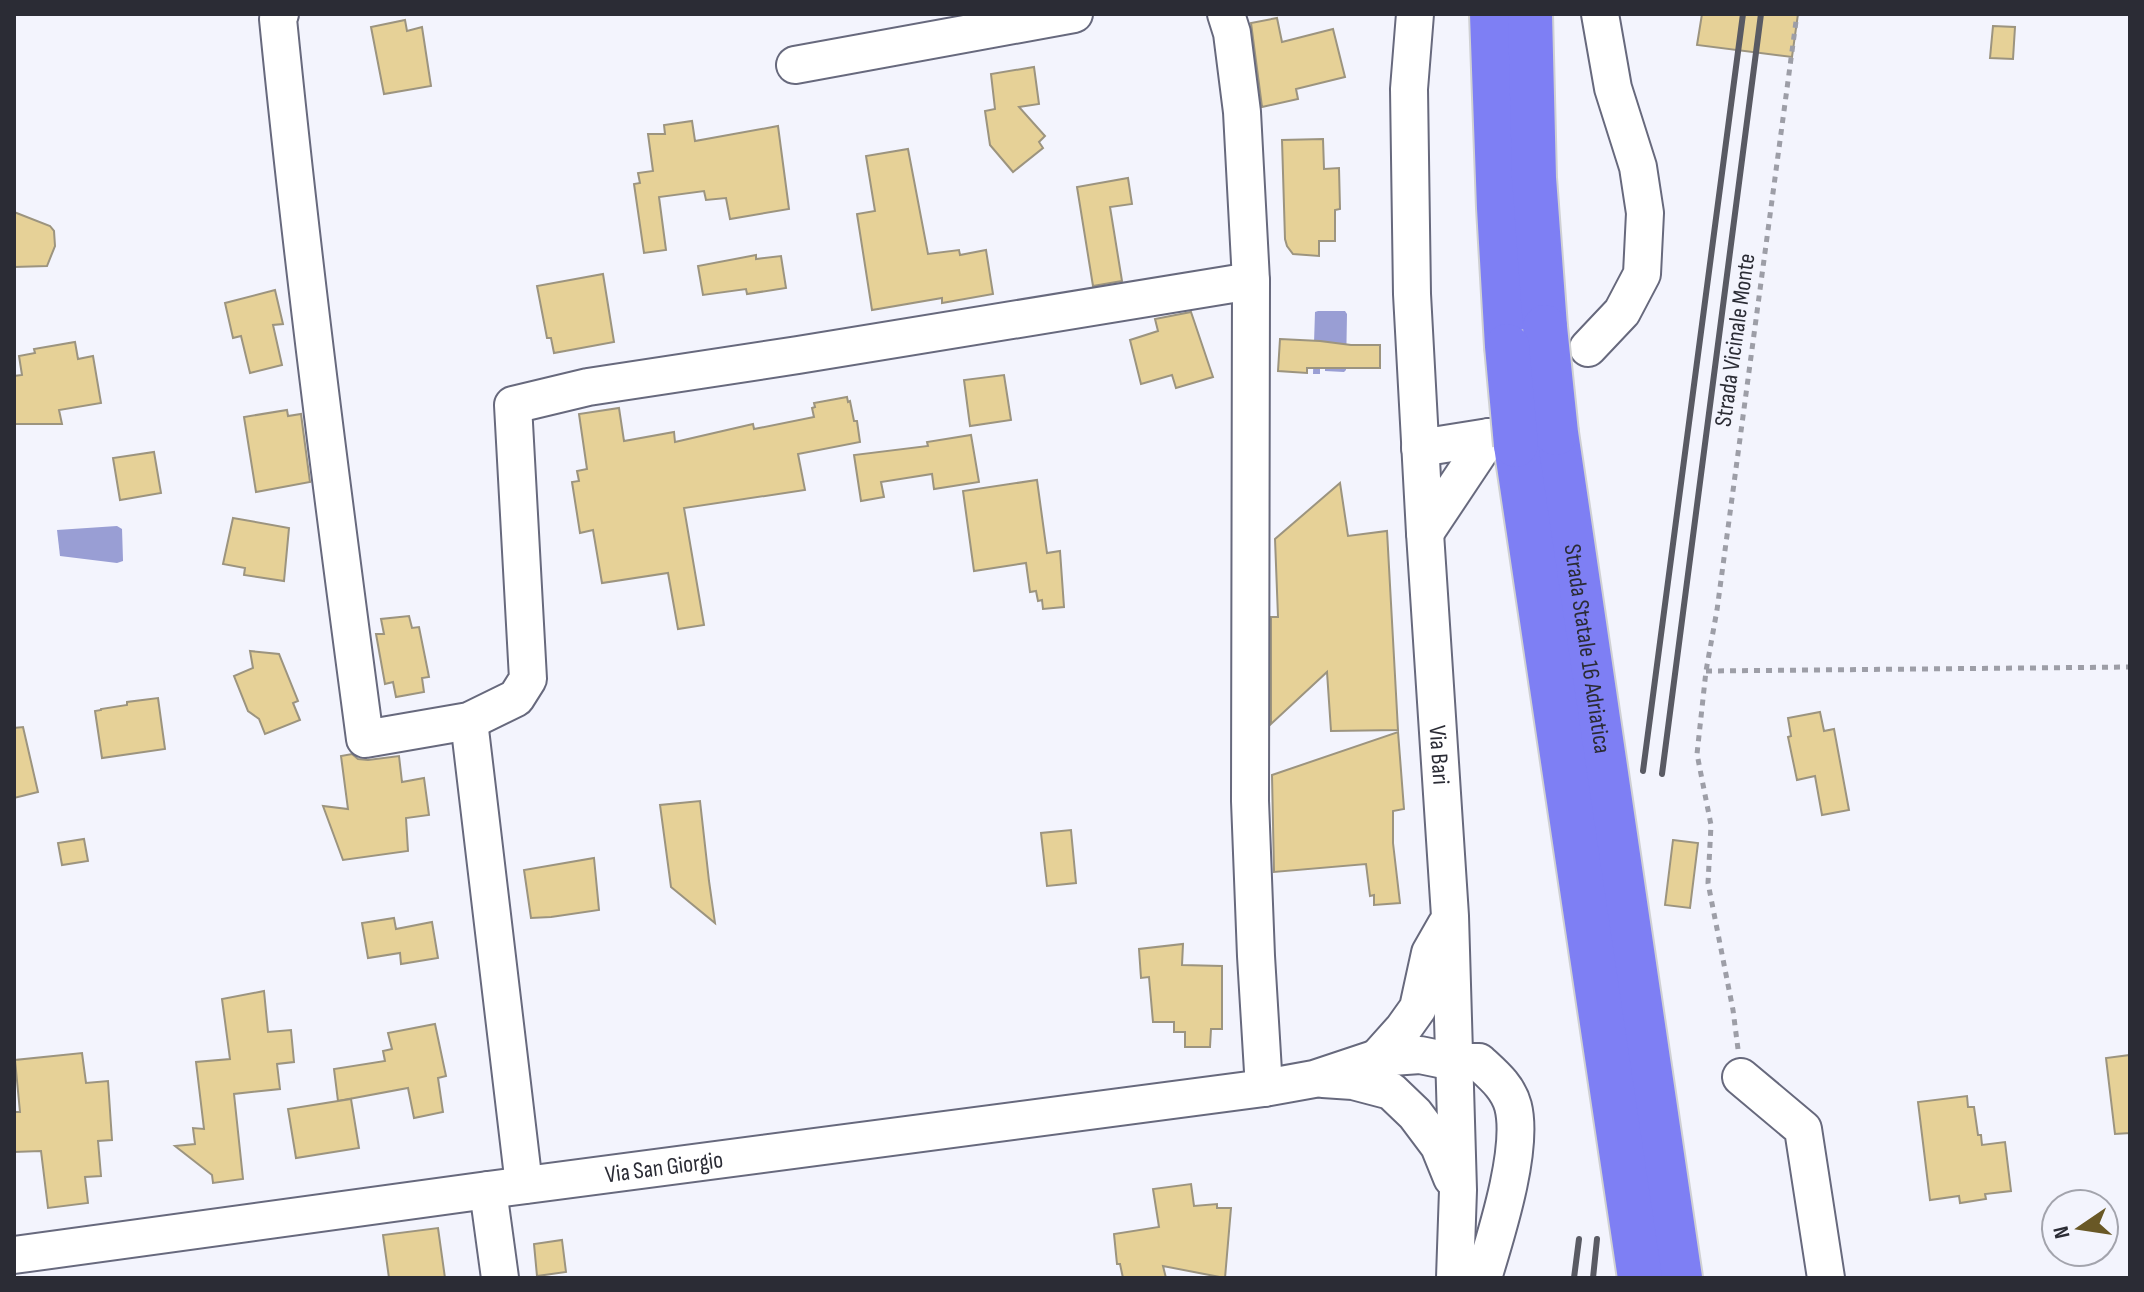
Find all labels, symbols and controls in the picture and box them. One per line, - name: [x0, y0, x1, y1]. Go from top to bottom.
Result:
- street label: Strada Vicinale Monte: [1708, 252, 1762, 428]
- street label: Strada Statale 16 Adriatica: [1558, 542, 1617, 755]
- street label: Via Bari: [1423, 724, 1456, 786]
- street label: Via San Giorgio: [603, 1145, 725, 1189]
- north arrow: [2040, 1188, 2120, 1268]
- text: N: [2047, 1223, 2076, 1241]

